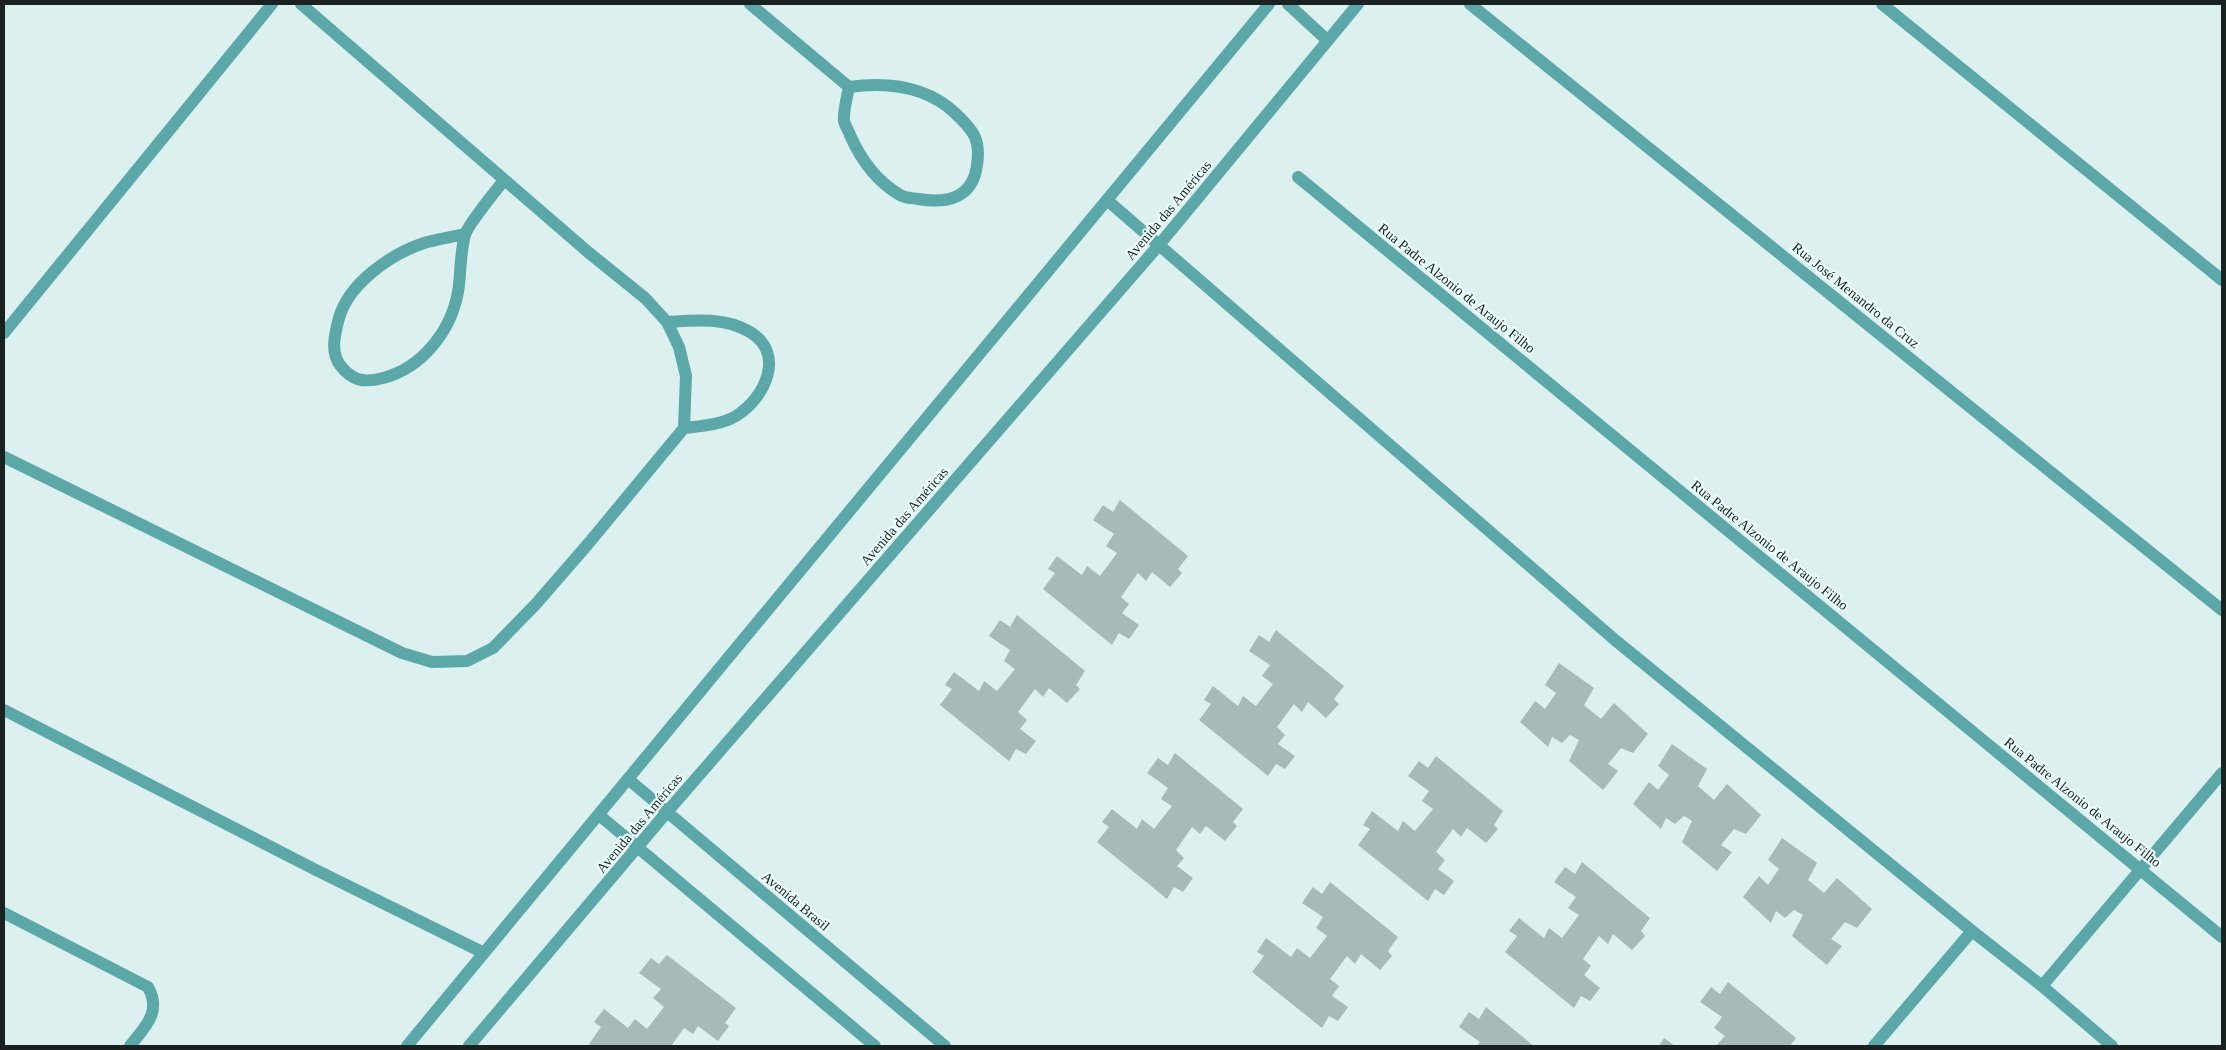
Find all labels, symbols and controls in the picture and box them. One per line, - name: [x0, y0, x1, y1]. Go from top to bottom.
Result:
- street label: Avenida das Américas: [1122, 158, 1214, 263]
- street label: Rua Padre Alzonio de Araujo Filho: [1375, 221, 1538, 356]
- street label: Rua José Menandro da Cruz: [1789, 240, 1922, 351]
- street label: Avenida das Américas: [858, 464, 951, 568]
- street label: Rua Padre Alzonio de Araujo Filho: [1688, 478, 1851, 613]
- street label: Rua Padre Alzonio de Araujo Filho: [2001, 735, 2164, 870]
- street label: Avenida das Américas: [593, 771, 685, 876]
- street label: Avenida Brasil: [759, 869, 832, 934]

